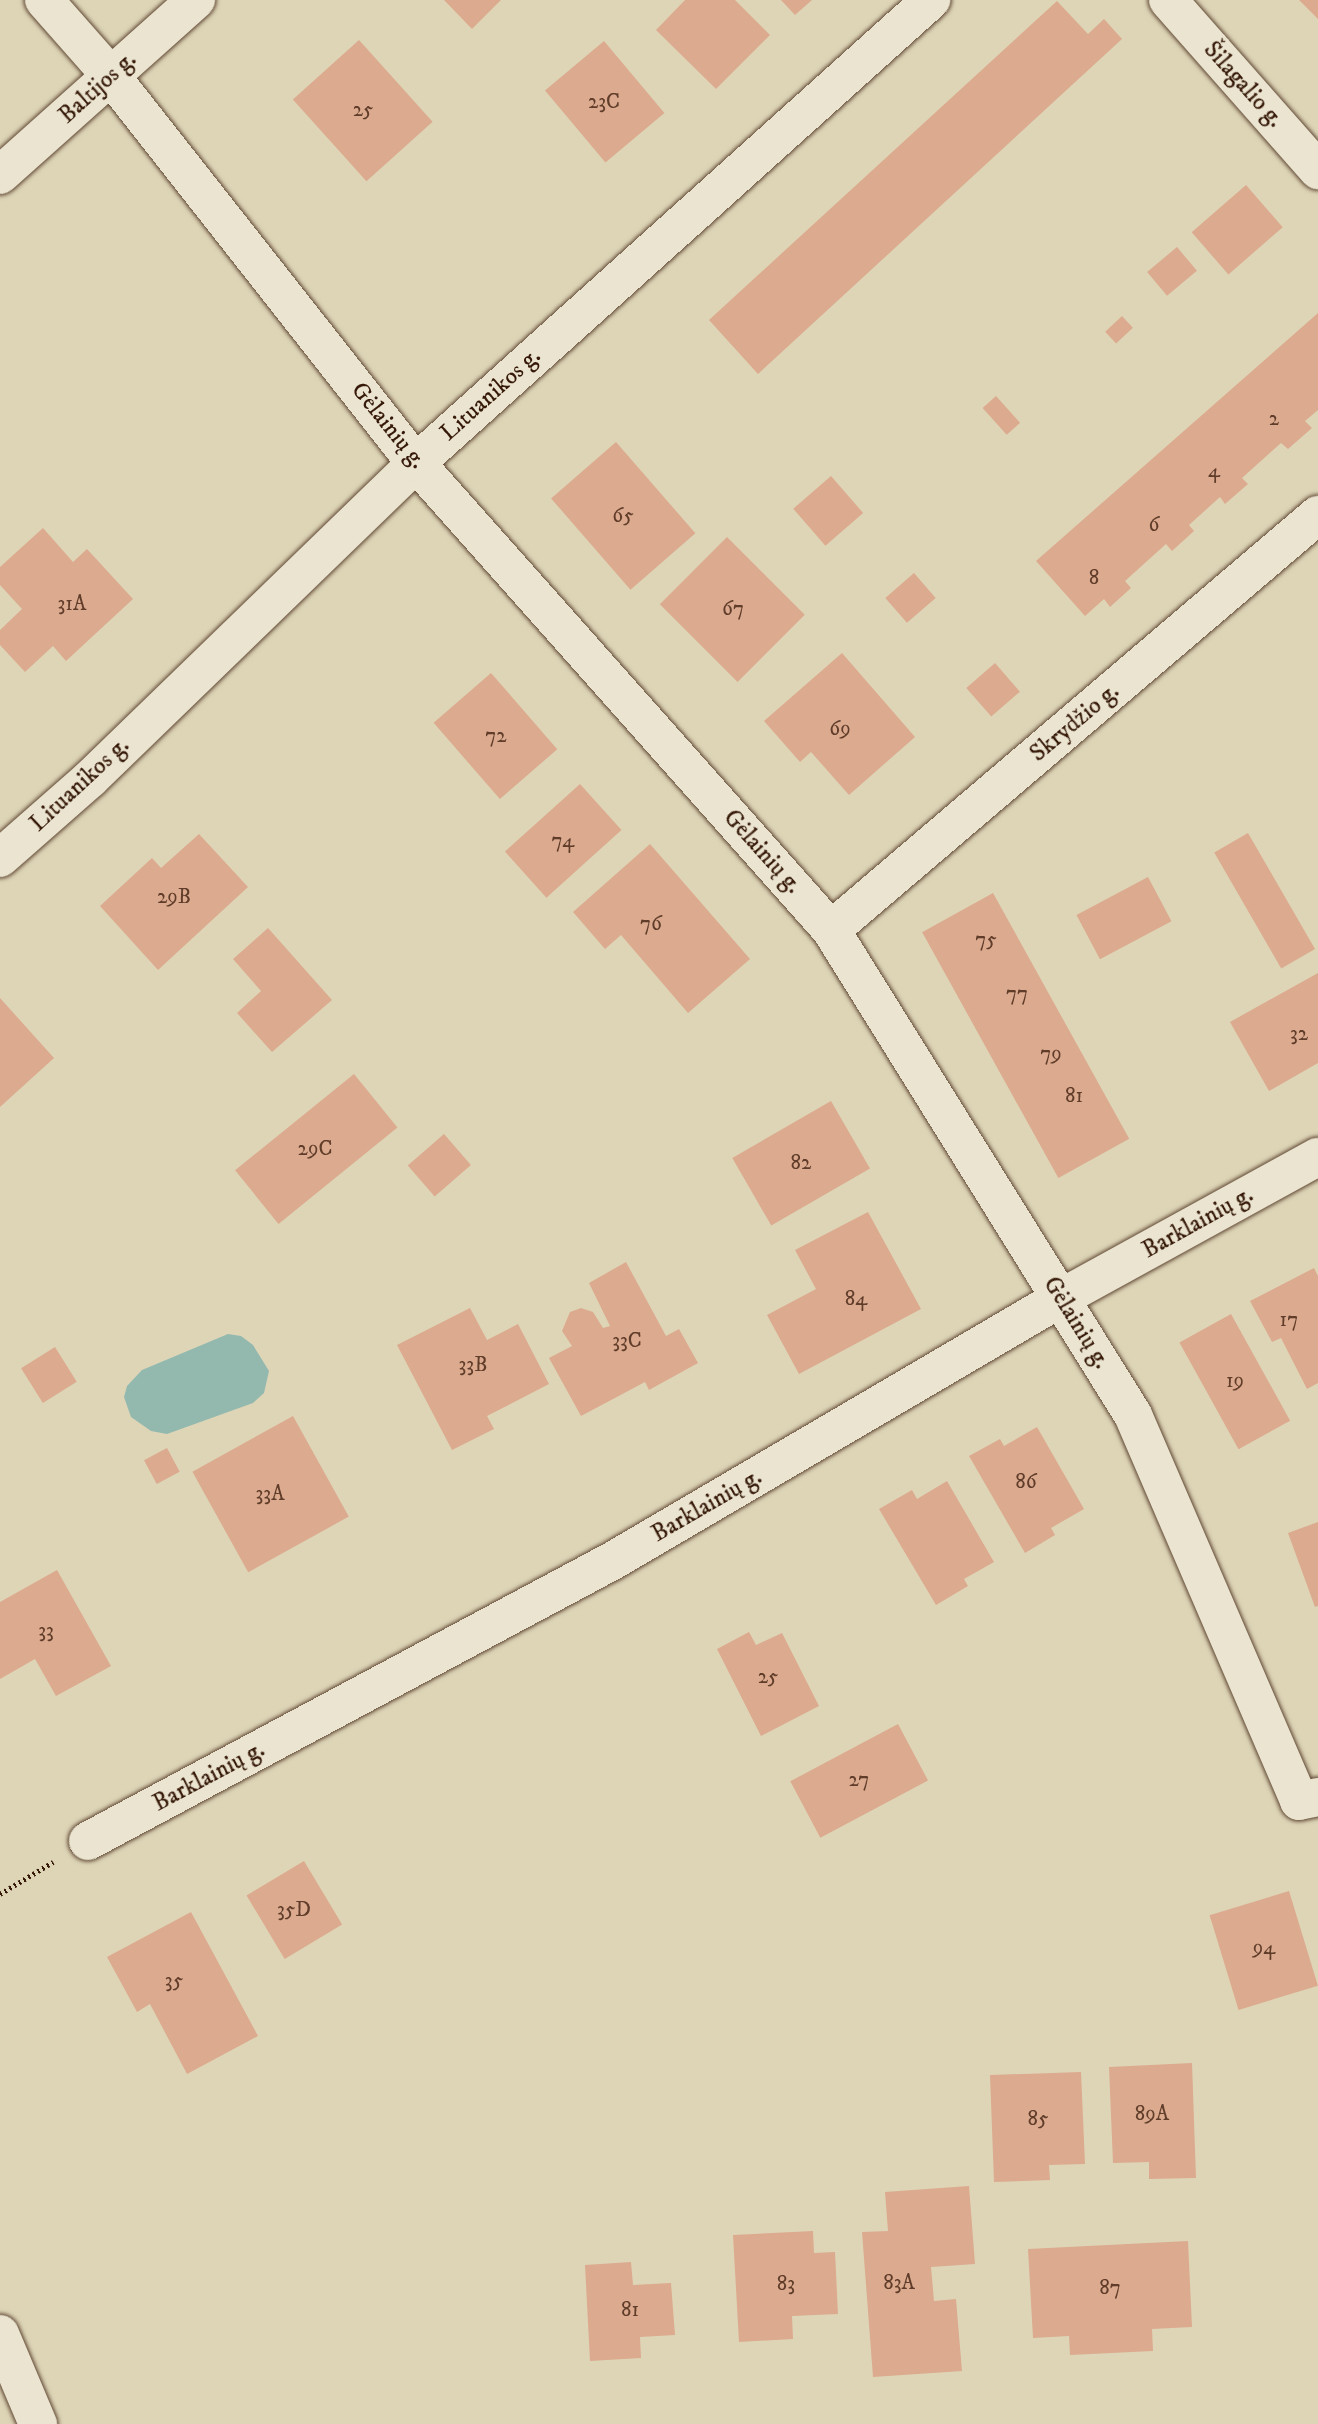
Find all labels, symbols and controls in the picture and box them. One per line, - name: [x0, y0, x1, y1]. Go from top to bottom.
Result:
- street label: Šilagalio g.: [1197, 36, 1289, 134]
- street label: Baltijos g.: [53, 46, 143, 130]
- house number: 23C: [588, 89, 620, 115]
- house number: 25: [353, 97, 373, 123]
- street label: Lituanikos g.: [435, 342, 547, 448]
- street label: Gėlainių g.: [344, 377, 432, 475]
- house number: 2: [1269, 406, 1279, 432]
- house number: 4: [1208, 458, 1220, 484]
- house number: 65: [612, 503, 634, 529]
- house number: 6: [1149, 512, 1159, 538]
- house number: 8: [1089, 565, 1099, 591]
- house number: 31A: [58, 591, 86, 617]
- house number: 67: [722, 596, 744, 622]
- street label: Skrydžio g.: [1025, 677, 1125, 769]
- house number: 69: [829, 716, 851, 742]
- house number: 72: [485, 723, 507, 749]
- street label: Lituanikos g.: [24, 732, 136, 838]
- street label: Gėlainių g.: [717, 804, 807, 900]
- house number: 74: [552, 828, 574, 854]
- house number: 29B: [157, 884, 191, 910]
- house number: 76: [640, 911, 662, 937]
- house number: 75: [975, 927, 997, 953]
- house number: 77: [1006, 981, 1028, 1007]
- house number: 32: [1290, 1021, 1308, 1047]
- house number: 79: [1040, 1041, 1062, 1067]
- house number: 81: [1065, 1083, 1083, 1109]
- house number: 29C: [298, 1136, 332, 1162]
- house number: 82: [791, 1150, 811, 1176]
- street label: Barklainių g.: [1137, 1181, 1259, 1265]
- street label: Gėlainių g.: [1036, 1272, 1116, 1374]
- house number: 84: [845, 1286, 867, 1312]
- house number: 17: [1280, 1307, 1298, 1333]
- house number: 33C: [612, 1328, 642, 1354]
- house number: 33B: [459, 1352, 487, 1378]
- house number: 19: [1226, 1368, 1244, 1394]
- street label: Barklainių g.: [647, 1463, 767, 1549]
- house number: 86: [1015, 1469, 1037, 1495]
- house number: 33A: [255, 1481, 285, 1507]
- house number: 33: [38, 1618, 54, 1644]
- house number: 25: [758, 1664, 778, 1690]
- street label: Barklainių g.: [148, 1736, 270, 1818]
- house number: 27: [849, 1767, 869, 1793]
- house number: 35D: [277, 1897, 311, 1923]
- house number: 94: [1253, 1935, 1275, 1961]
- house number: 35: [165, 1968, 183, 1994]
- house number: 89A: [1135, 2101, 1169, 2127]
- house number: 85: [1028, 2106, 1048, 2132]
- house number: 83A: [883, 2270, 915, 2296]
- house number: 83: [777, 2271, 795, 2297]
- house number: 87: [1099, 2275, 1121, 2301]
- house number: 81: [621, 2297, 639, 2323]

